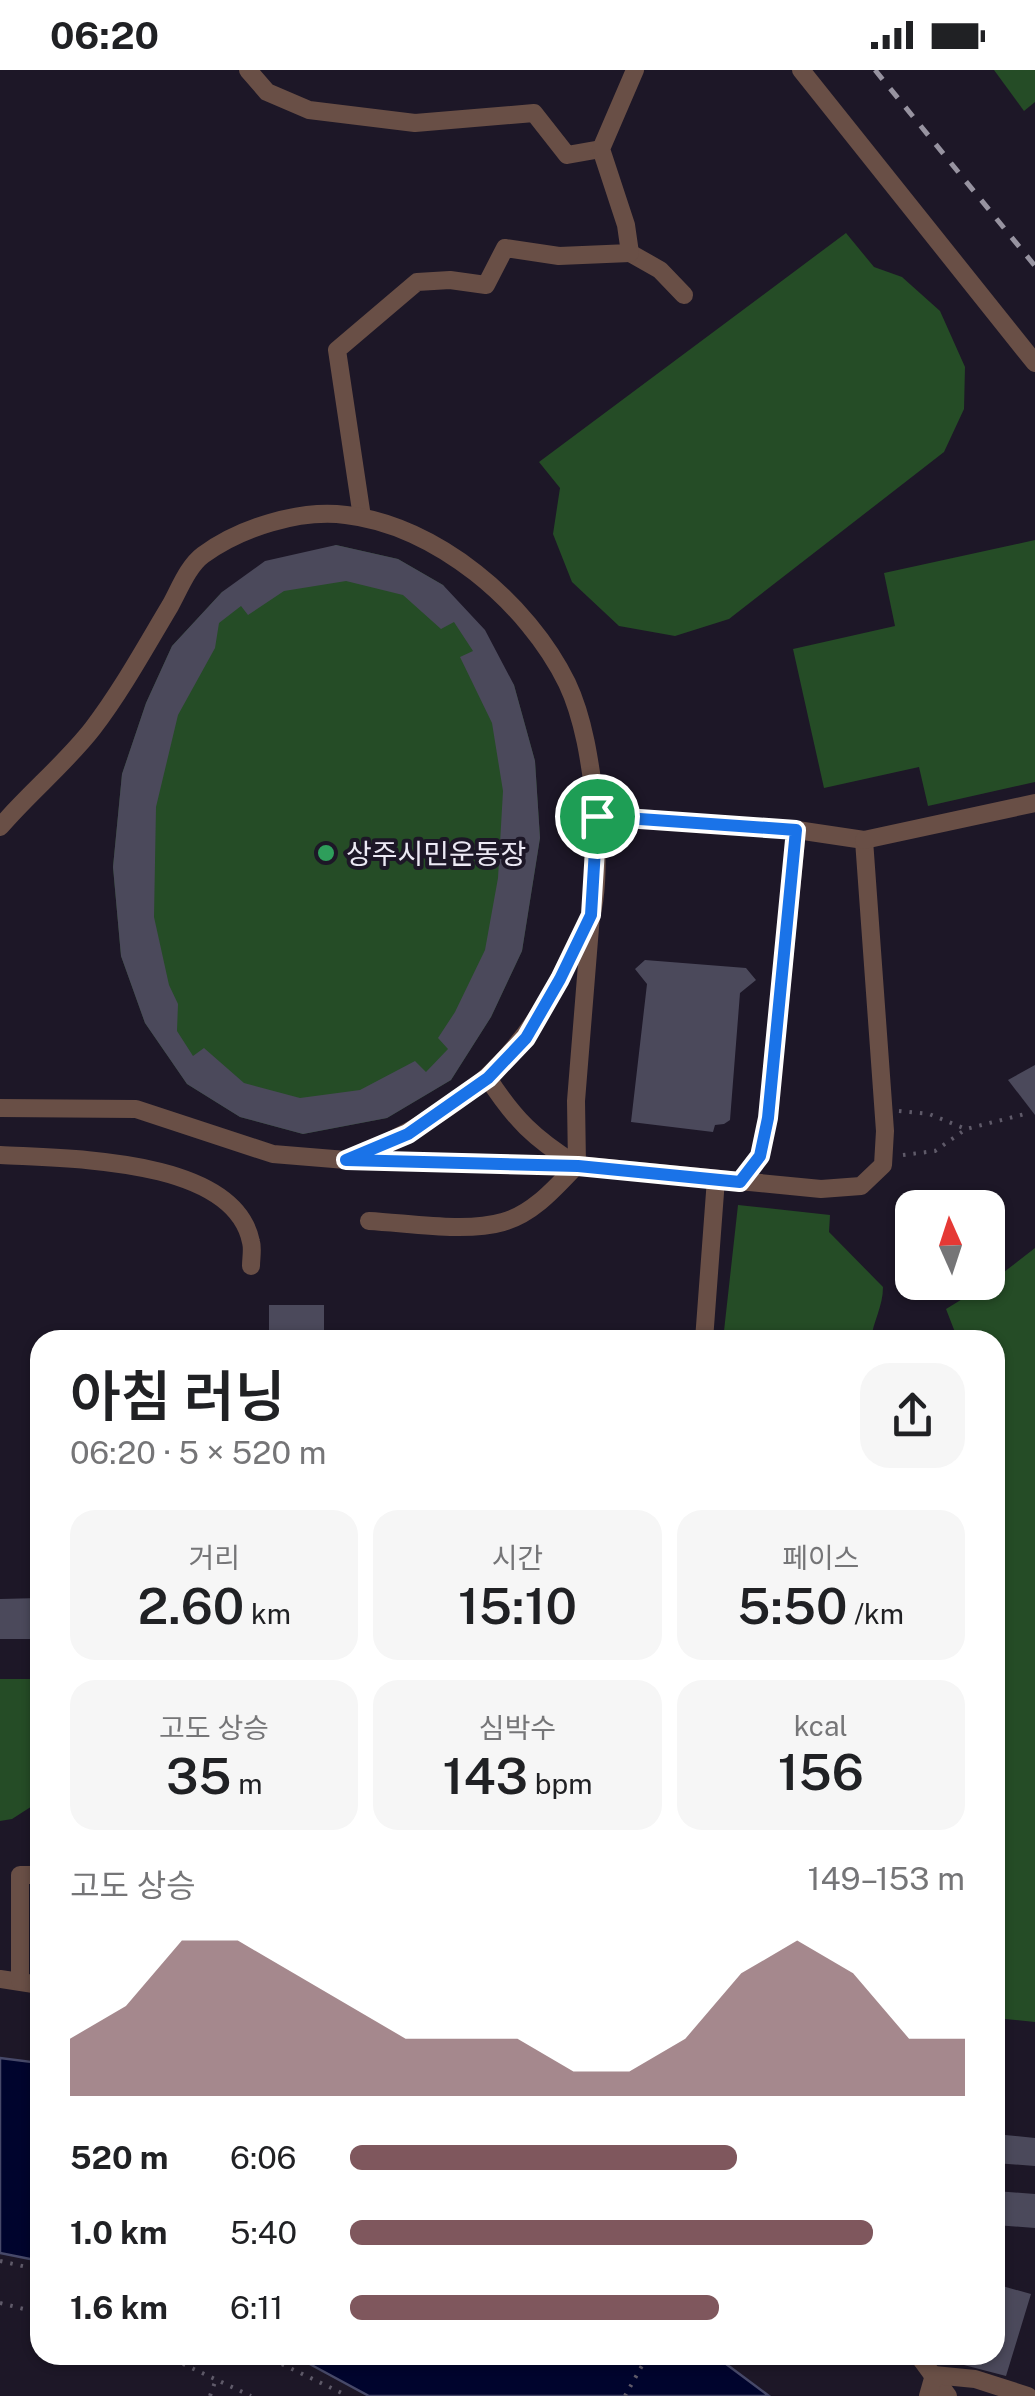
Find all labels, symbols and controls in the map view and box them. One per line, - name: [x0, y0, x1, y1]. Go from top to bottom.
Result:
- text: 06:20: [50, 13, 159, 58]
- pin: [555, 774, 640, 859]
- icon: arrive: [570, 789, 625, 844]
- place label: 상주시민운동장: [346, 837, 526, 870]
- marker: 상주시민운동장: [315, 842, 337, 864]
- north arrow: [895, 1190, 1005, 1300]
- map controls: [895, 1190, 1005, 1300]
- button: share: [860, 1363, 965, 1468]
- text: 아침 러닝: [70, 1364, 285, 1428]
- text: 06:20 · 5 × 520 m: [70, 1434, 326, 1471]
- text: 거리: [188, 1541, 240, 1574]
- text: 시간: [492, 1541, 543, 1574]
- text: 페이스: [782, 1541, 859, 1574]
- text: 2.60: [137, 1576, 244, 1635]
- text: 15:10: [458, 1576, 577, 1635]
- text: 5:50: [738, 1576, 847, 1635]
- text: km: [244, 1597, 291, 1630]
- text: /km: [847, 1597, 904, 1630]
- text: kcal: [794, 1709, 848, 1742]
- text: 고도 상승: [159, 1711, 269, 1744]
- text: 심박수: [479, 1711, 556, 1744]
- text: 156: [778, 1742, 864, 1801]
- text: 35: [166, 1746, 231, 1805]
- text: 143: [443, 1746, 528, 1805]
- text: m: [231, 1767, 262, 1800]
- text: bpm: [528, 1767, 592, 1800]
- text: 149–153 m: [807, 1860, 965, 1897]
- text: 고도 상승: [70, 1867, 196, 1904]
- text: 520 m: [70, 2139, 168, 2176]
- text: 6:06: [230, 2139, 296, 2176]
- text: 1.0 km: [70, 2214, 167, 2251]
- text: 5:40: [230, 2214, 297, 2251]
- text: 1.6 km: [70, 2289, 168, 2326]
- text: 6:11: [230, 2289, 283, 2326]

